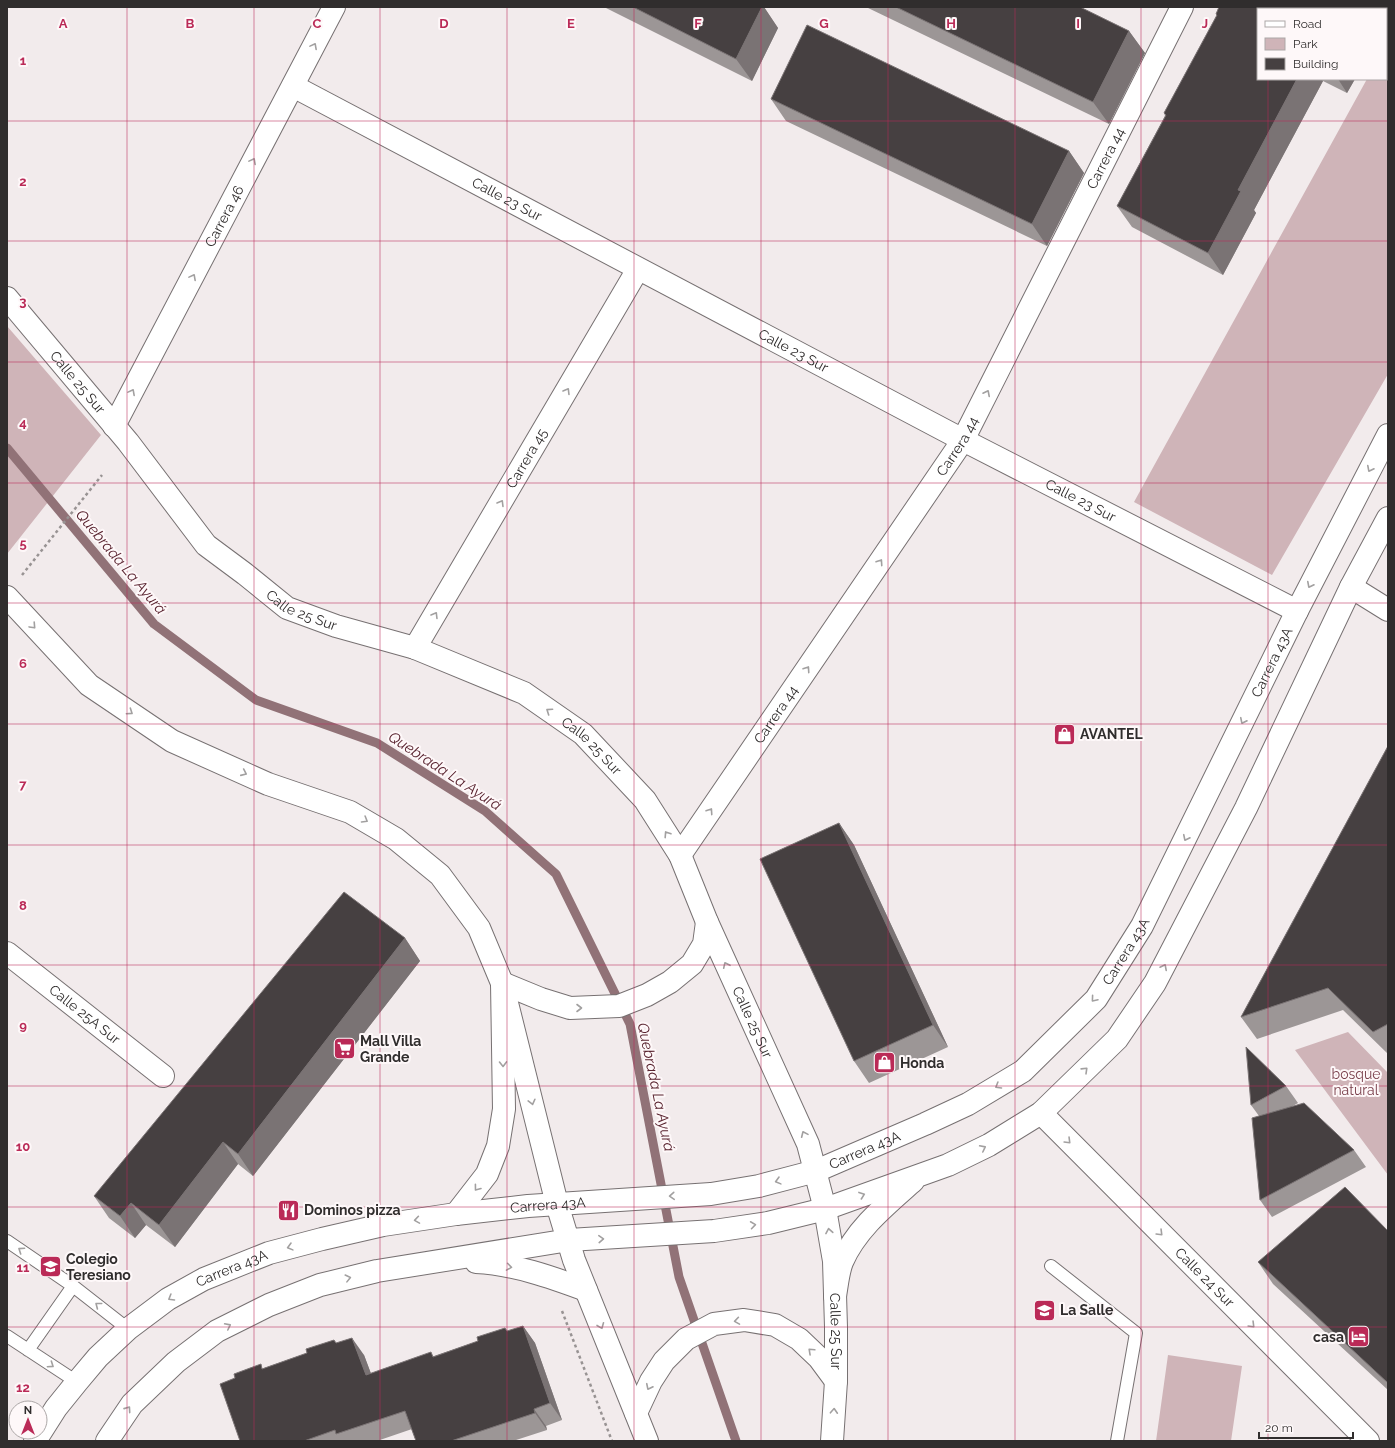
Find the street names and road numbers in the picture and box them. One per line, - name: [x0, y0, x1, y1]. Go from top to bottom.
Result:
- street label: Carrera 44: [1083, 125, 1128, 192]
- street label: Calle 23 Sur: [469, 174, 545, 224]
- street label: Carrera 46: [201, 183, 247, 250]
- street label: Calle 23 Sur: [756, 325, 831, 375]
- street label: Calle 25 Sur: [47, 348, 109, 417]
- street label: Carrera 44: [933, 414, 982, 479]
- street label: Carrera 45: [503, 425, 551, 491]
- street label: Calle 23 Sur: [1043, 476, 1119, 525]
- street label: Calle 25 Sur: [263, 586, 339, 634]
- street label: Carrera 43A: [1248, 624, 1296, 700]
- street label: Carrera 44: [750, 682, 801, 747]
- street label: Calle 25 Sur: [558, 714, 625, 778]
- street label: Carrera 43A: [1099, 915, 1153, 988]
- street label: Calle 25A Sur: [46, 981, 124, 1047]
- street label: Calle 25 Sur: [729, 984, 776, 1061]
- street label: Carrera 43A: [827, 1127, 903, 1172]
- street label: Carrera 43A: [509, 1194, 587, 1216]
- street label: Calle 24 Sur: [1172, 1244, 1238, 1310]
- street label: Carrera 43A: [193, 1246, 270, 1290]
- street label: Calle 25 Sur: [827, 1293, 844, 1370]

